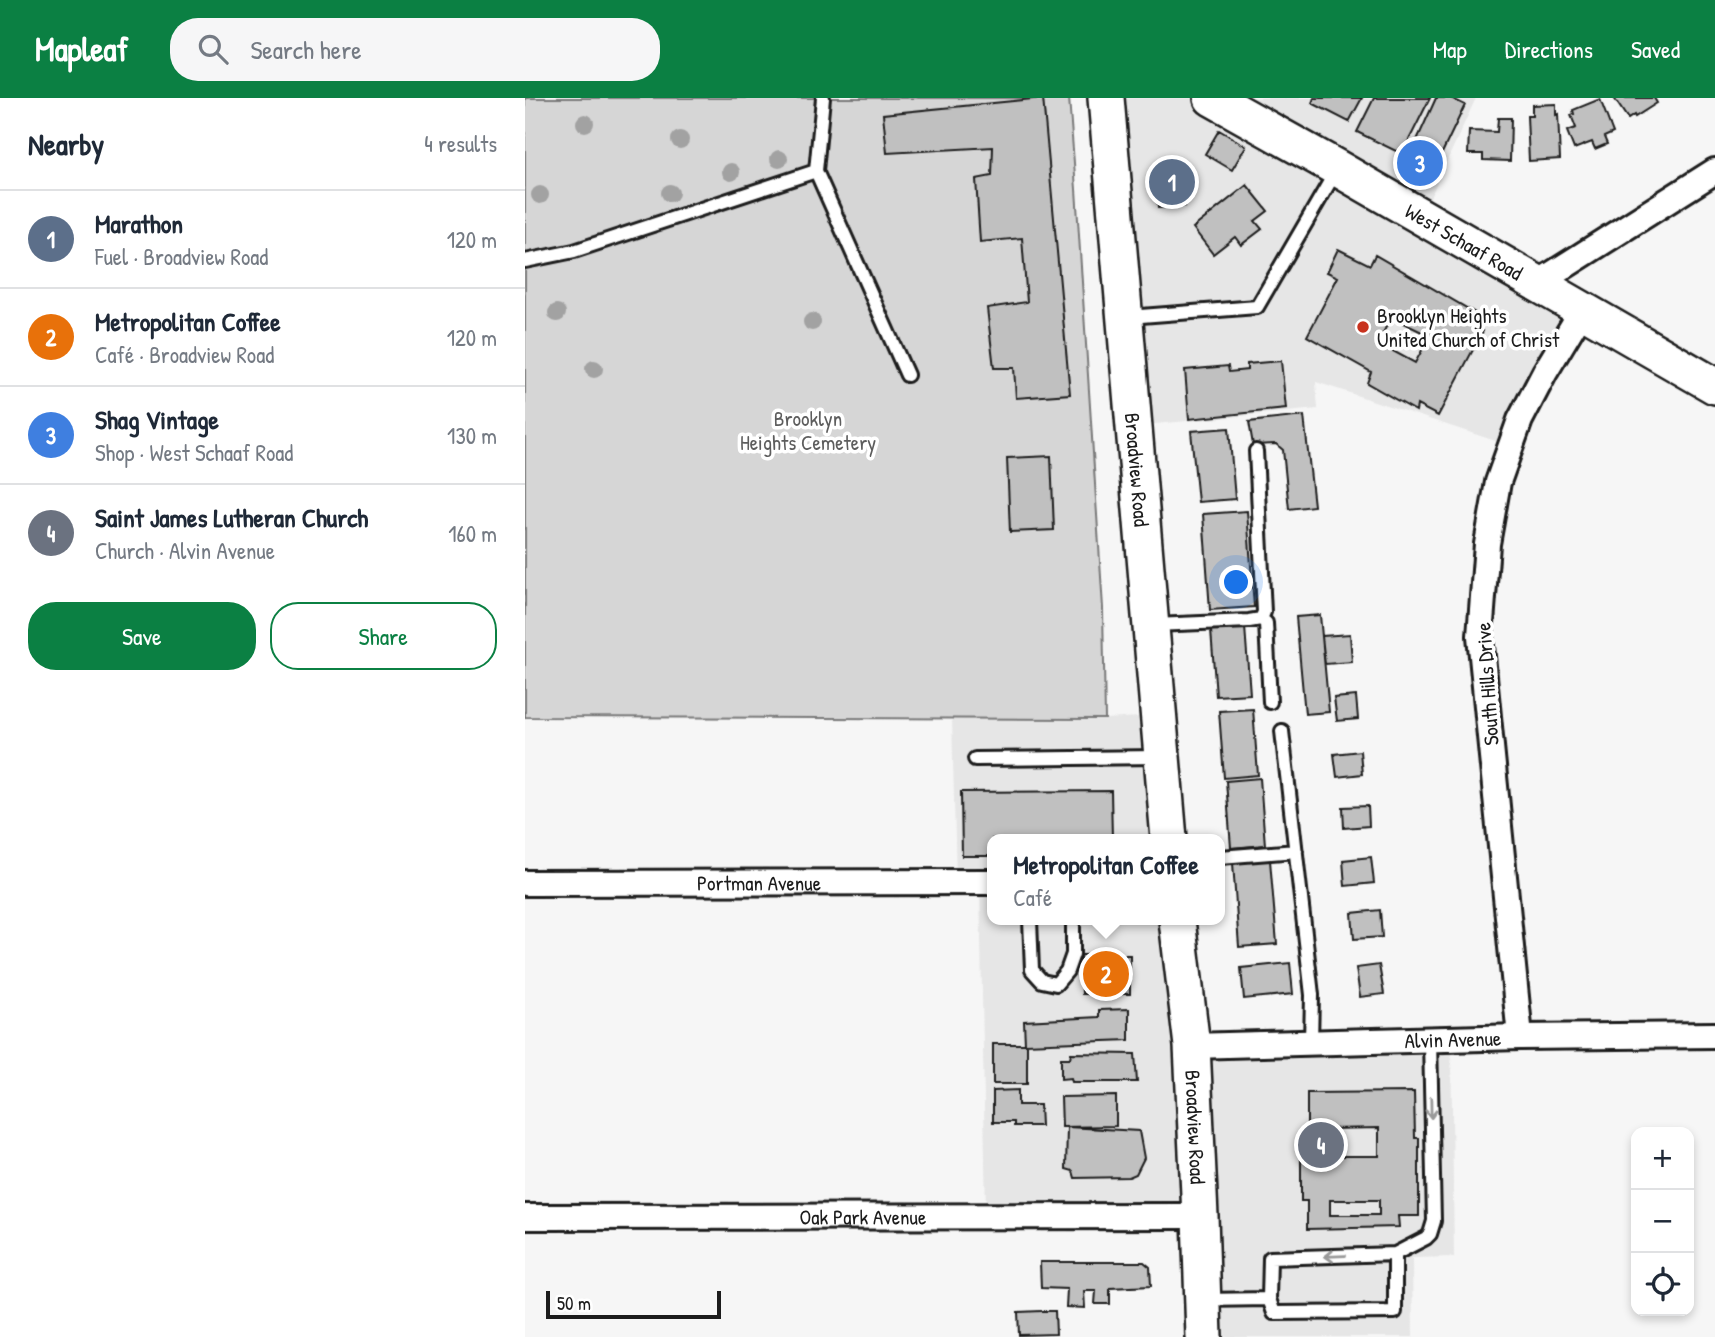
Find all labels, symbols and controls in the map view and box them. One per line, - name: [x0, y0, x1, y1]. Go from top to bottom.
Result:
- search box: [170, 18, 660, 81]
- text: Mapleaf: [35, 27, 128, 71]
- icon: search: [194, 30, 232, 68]
- text: Search here: [250, 32, 362, 67]
- text: Map: [1433, 33, 1467, 65]
- text: Directions: [1505, 33, 1593, 65]
- text: Saved: [1631, 33, 1680, 65]
- text: Nearby: [28, 124, 104, 164]
- text: 4 results: [424, 128, 497, 159]
- pin: 3: [1397, 137, 1443, 189]
- pin: 1: [1149, 156, 1195, 208]
- street label: West Schaaf Road: [1400, 196, 1528, 287]
- text: Marathon: [95, 206, 183, 241]
- text: 1: [47, 224, 55, 255]
- text: 120 m: [447, 224, 497, 255]
- text: Fuel · Broadview Road: [95, 241, 268, 272]
- place label: Brooklyn Heights United Church of Christ: [1377, 301, 1560, 354]
- text: Metropolitan Coffee: [95, 304, 281, 339]
- marker: Brooklyn Heights United Church of Christ: [1355, 319, 1371, 335]
- text: 2: [46, 322, 56, 353]
- text: 120 m: [447, 322, 497, 353]
- text: Café · Broadview Road: [95, 339, 274, 370]
- text: Shag Vintage: [95, 402, 219, 437]
- park label: Brooklyn Heights Cemetery: [740, 404, 876, 457]
- street label: Broadview Road: [1118, 412, 1157, 528]
- text: 3: [46, 420, 56, 451]
- text: 130 m: [447, 420, 497, 451]
- text: Shop · West Schaaf Road: [95, 437, 293, 468]
- text: Saint James Lutheran Church: [95, 500, 368, 535]
- text: 4: [47, 518, 55, 549]
- text: 160 m: [448, 518, 497, 549]
- text: Church · Alvin Avenue: [95, 535, 275, 566]
- your location: [1219, 565, 1253, 599]
- button: Save: [28, 602, 256, 670]
- button: Share: [270, 602, 497, 670]
- street label: South Hills Drive: [1468, 621, 1506, 747]
- popup: [987, 834, 1225, 925]
- text: Metropolitan Coffee: [1013, 847, 1199, 882]
- street label: Portman Avenue: [697, 868, 821, 897]
- text: Café: [1013, 882, 1052, 913]
- pin: 2: [1083, 948, 1129, 1000]
- street label: Alvin Avenue: [1404, 1023, 1502, 1055]
- street label: Broadview Road: [1179, 1069, 1213, 1185]
- one-way arrow: [1424, 1096, 1438, 1119]
- pin: 4: [1298, 1119, 1344, 1171]
- map controls: [1631, 1127, 1694, 1316]
- button: +: [1631, 1127, 1694, 1190]
- button: −: [1631, 1190, 1694, 1253]
- street label: Oak Park Avenue: [800, 1202, 926, 1231]
- one-way arrow: [1324, 1250, 1347, 1263]
- button: locate: [1631, 1253, 1694, 1316]
- scale bar: [546, 1288, 721, 1320]
- text: 50 m: [557, 1290, 591, 1316]

